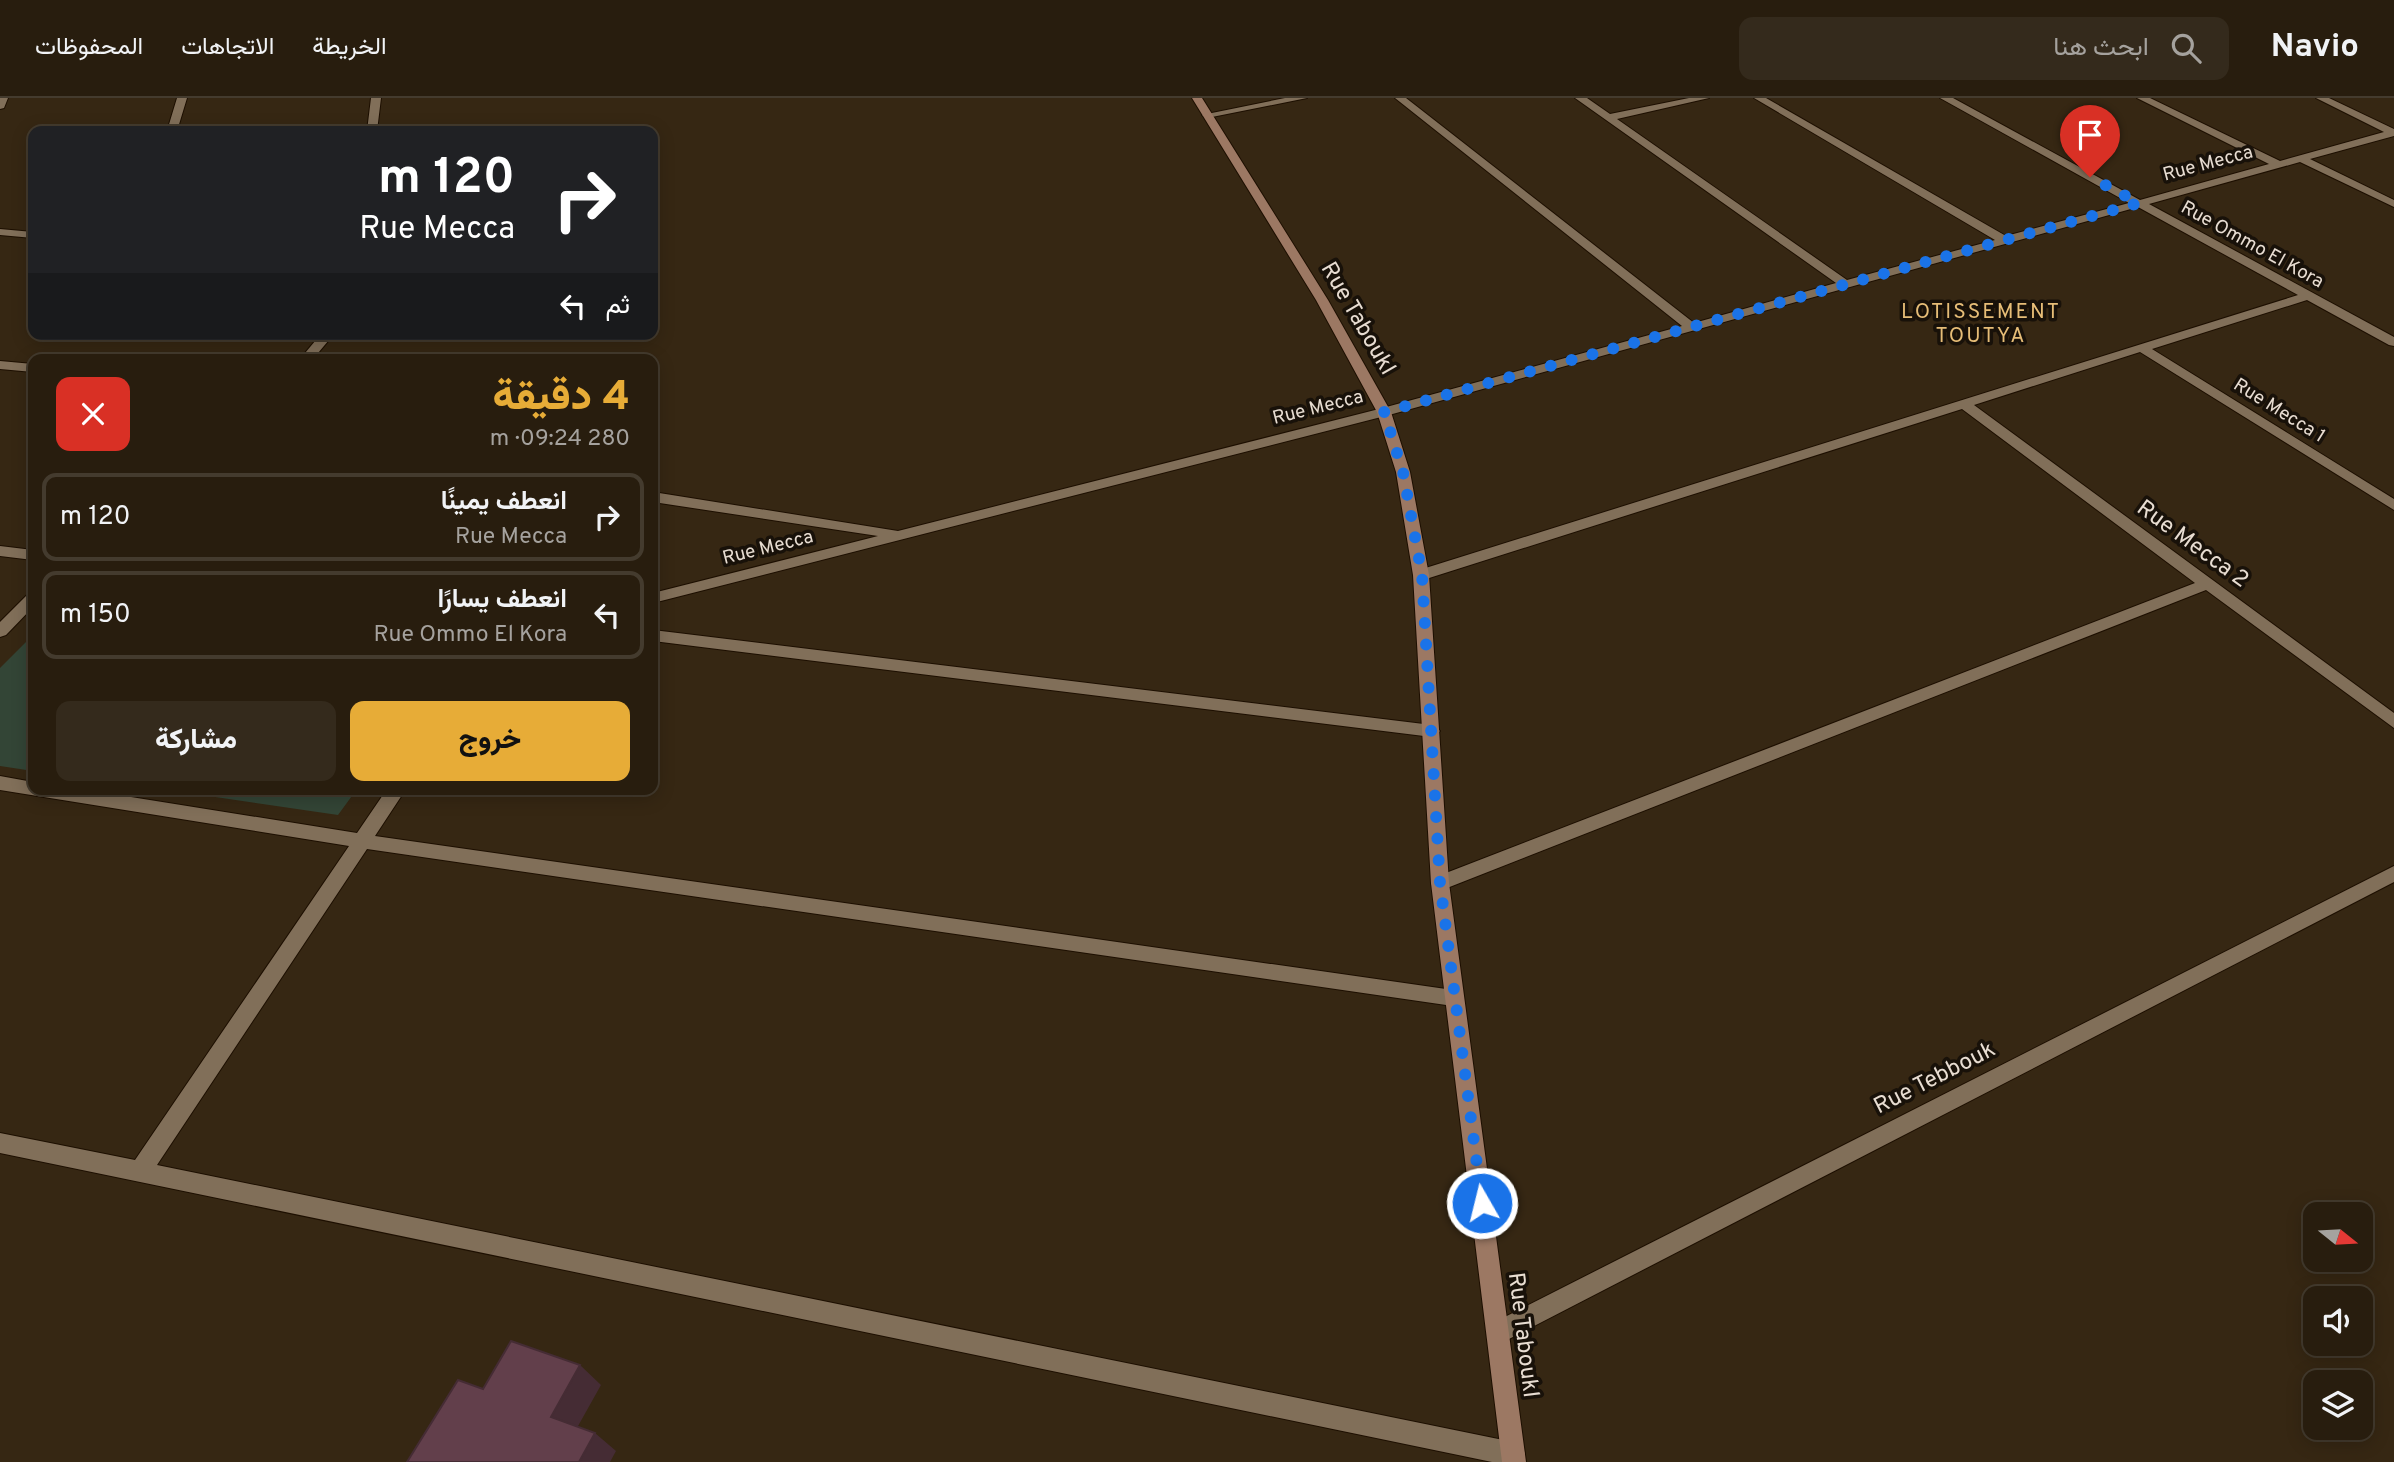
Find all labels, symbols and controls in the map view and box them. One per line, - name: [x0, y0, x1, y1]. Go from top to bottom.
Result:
- search box: [1739, 17, 2229, 80]
- text: Navio: [2271, 27, 2359, 69]
- icon: search: [2167, 29, 2205, 67]
- text: ابحث هنا: [2053, 32, 2149, 65]
- text: المحفوظات: [35, 33, 143, 63]
- text: الاتجاهات: [181, 33, 274, 63]
- text: الخريطة: [312, 33, 387, 63]
- pin: [2060, 105, 2120, 177]
- icon: arrive: [2071, 116, 2109, 154]
- street label: Rue Mecca: [2160, 140, 2256, 188]
- text: 120 m: [378, 149, 515, 211]
- icon: right: [539, 154, 630, 245]
- street label: Rue Ommo El Kora: [2176, 196, 2328, 294]
- text: Rue Mecca: [359, 210, 515, 250]
- street label: Rue Taboukl: [1313, 257, 1401, 381]
- icon: left: [554, 287, 592, 325]
- text: ثم: [606, 290, 630, 323]
- district label: LOTISSEMENT TOUTYA: [1901, 299, 2061, 350]
- text: 4 دقيقة: [493, 372, 630, 425]
- street label: Rue Mecca 1: [2229, 373, 2329, 449]
- button: close: [56, 377, 130, 451]
- street label: Rue Mecca: [1270, 385, 1366, 431]
- text: 280 m · 09:24: [490, 425, 630, 454]
- text: انعطف يمينًا: [441, 486, 567, 519]
- street label: Rue Mecca 2: [2130, 495, 2254, 595]
- icon: right: [588, 498, 626, 536]
- text: 120 m: [60, 501, 130, 534]
- text: Rue Mecca: [455, 523, 567, 552]
- street label: Rue Mecca: [720, 525, 816, 571]
- text: انعطف يسارًا: [437, 584, 567, 617]
- icon: left: [588, 596, 626, 634]
- text: 150 m: [60, 599, 131, 632]
- text: Rue Ommo El Kora: [374, 621, 567, 650]
- button: مشاركة: [56, 701, 336, 781]
- button: خروج: [350, 701, 630, 781]
- street label: Rue Tebbouk: [1869, 1036, 2001, 1122]
- position arrow: [1445, 1166, 1519, 1240]
- north arrow: [2303, 1202, 2373, 1272]
- map controls: [2303, 1202, 2373, 1440]
- street label: Rue Taboukl: [1500, 1271, 1544, 1399]
- button: sound: [2303, 1286, 2373, 1356]
- button: layers: [2303, 1370, 2373, 1440]

